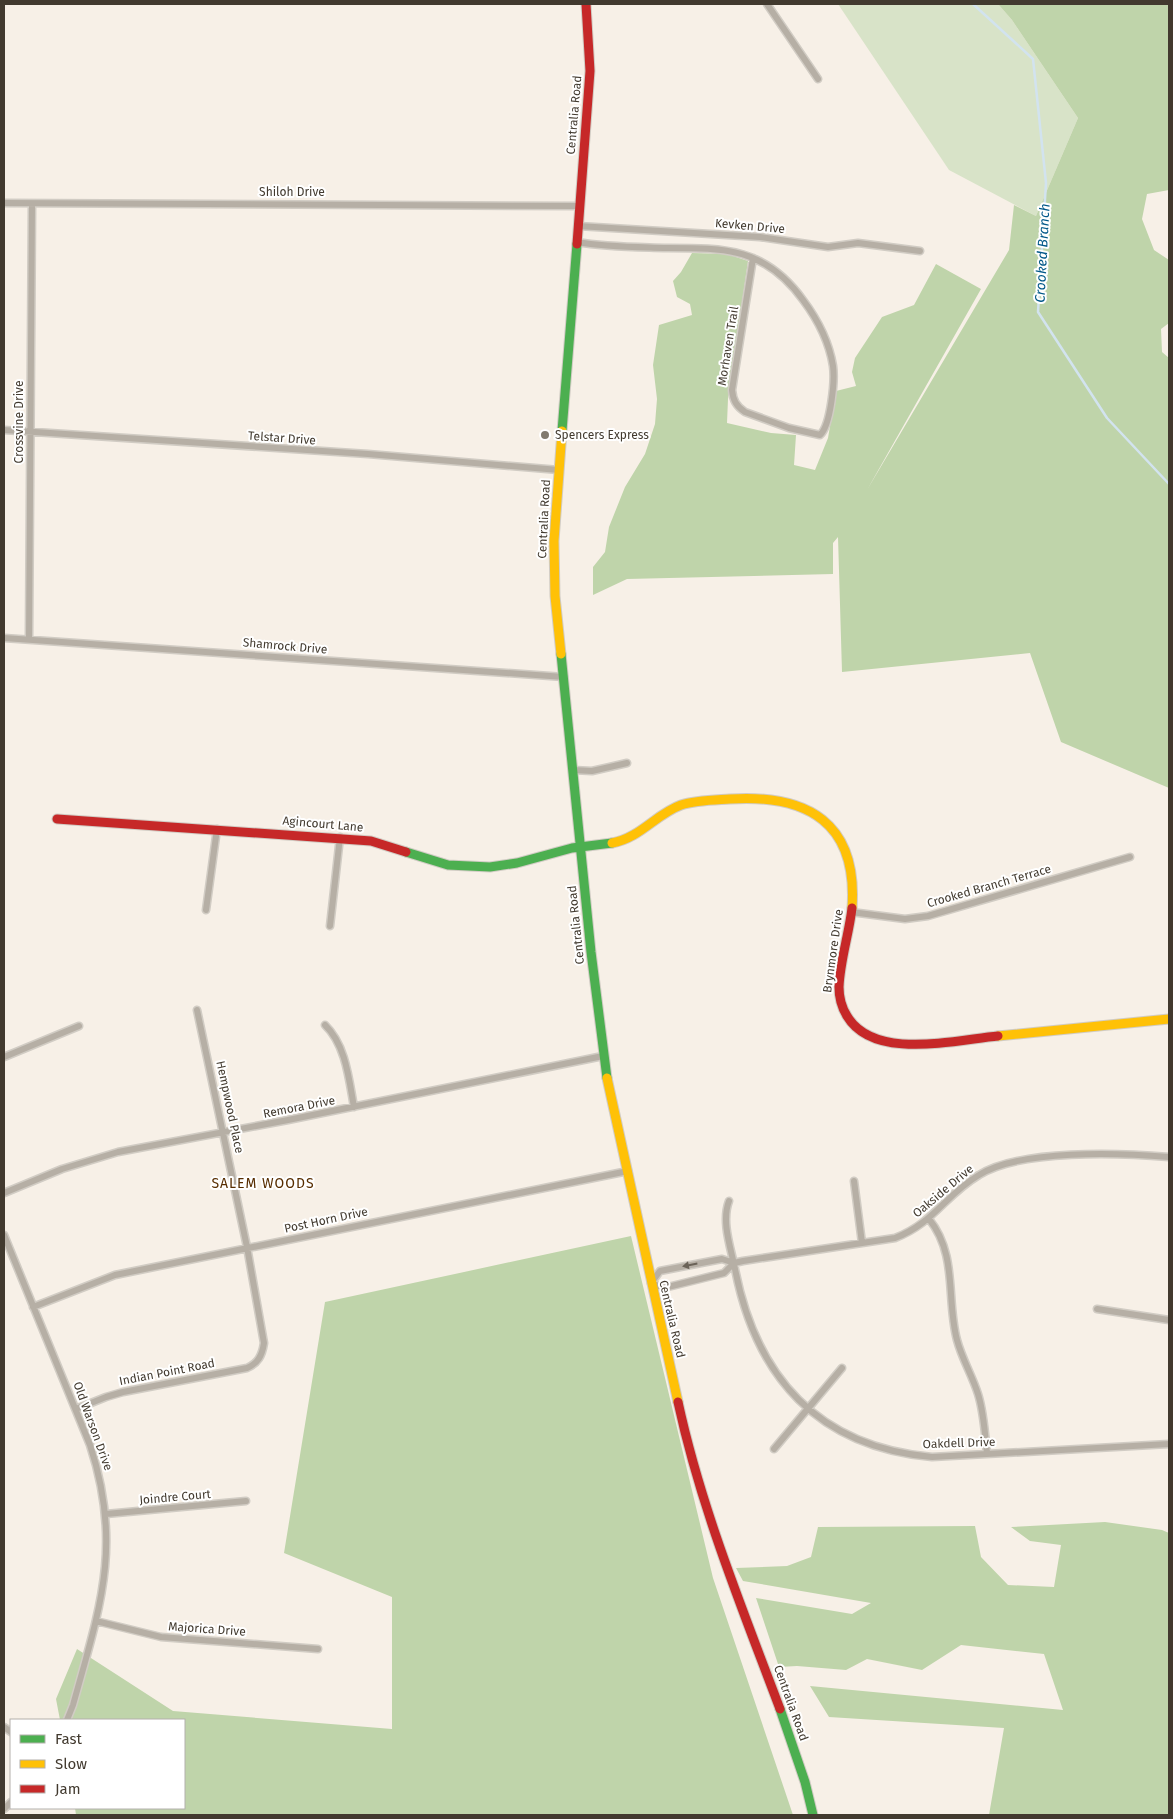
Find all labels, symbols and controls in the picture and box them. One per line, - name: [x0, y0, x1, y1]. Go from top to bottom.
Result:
- street label: Centralia Road: [564, 75, 584, 155]
- street label: Shiloh Drive: [259, 185, 325, 199]
- water label: Crooked Branch: [1031, 203, 1054, 303]
- street label: Kevken Drive: [714, 216, 786, 236]
- street label: Morhaven Trail: [715, 305, 741, 387]
- street label: Crossvine Drive: [12, 381, 26, 463]
- place label: Spencers Express: [555, 428, 649, 442]
- street label: Telstar Drive: [248, 429, 316, 447]
- marker: Spencers Express: [539, 429, 551, 441]
- street label: Centralia Road: [535, 479, 553, 559]
- street label: Shamrock Drive: [242, 635, 328, 657]
- street label: Agincourt Lane: [282, 813, 364, 835]
- street label: Crooked Branch Terrace: [925, 862, 1053, 910]
- street label: Centralia Road: [565, 885, 587, 965]
- street label: Brynmore Drive: [820, 908, 846, 994]
- street label: Hempwood Place: [213, 1060, 247, 1154]
- street label: Remora Drive: [262, 1093, 336, 1121]
- street label: Oakside Drive: [910, 1162, 976, 1220]
- district label: SALEM WOODS: [211, 1175, 315, 1192]
- street label: Post Horn Drive: [283, 1204, 369, 1236]
- one-way arrow: [682, 1261, 698, 1269]
- street label: Centralia Road: [656, 1279, 688, 1359]
- street label: Indian Point Road: [118, 1356, 216, 1388]
- street label: Old Warson Drive: [70, 1380, 116, 1472]
- street label: Oakdell Drive: [922, 1435, 996, 1451]
- street label: Joindre Court: [139, 1487, 212, 1507]
- street label: Majorica Drive: [168, 1619, 246, 1639]
- street label: Centralia Road: [771, 1663, 811, 1743]
- legend: [10, 1719, 185, 1809]
- text: Fast: [55, 1730, 82, 1748]
- text: Slow: [55, 1755, 87, 1773]
- text: Jam: [55, 1780, 81, 1798]

